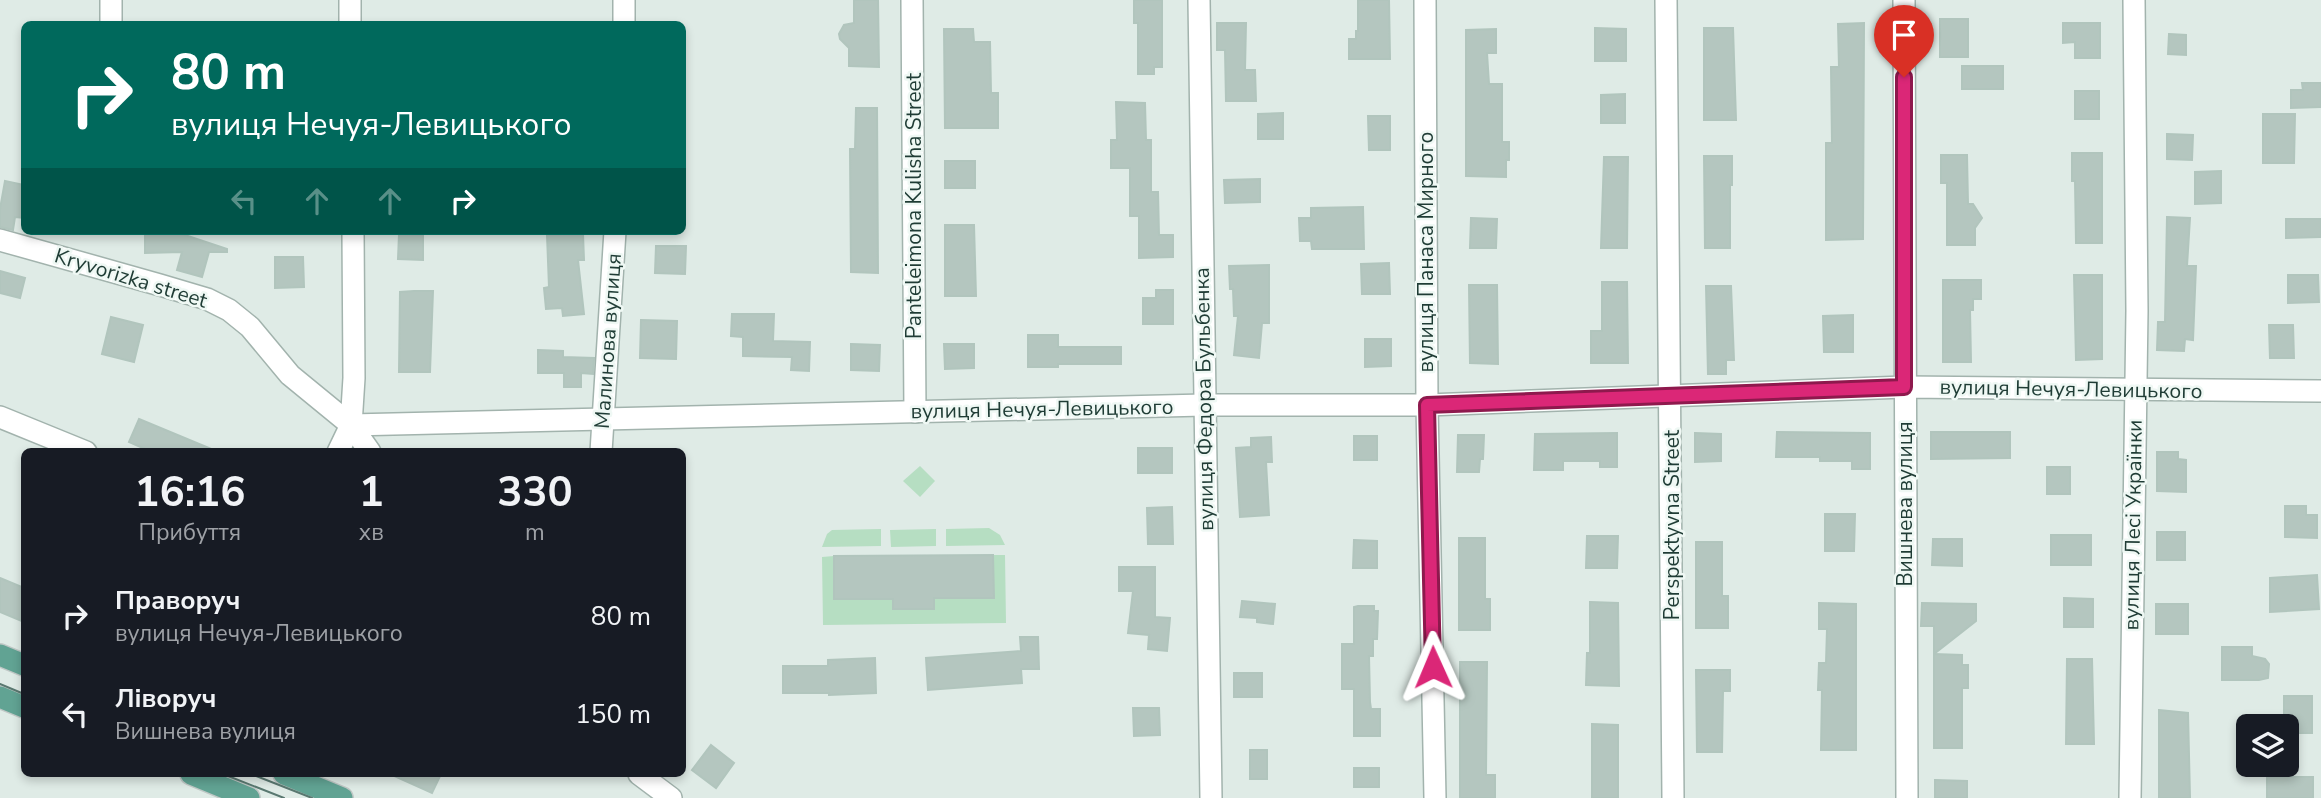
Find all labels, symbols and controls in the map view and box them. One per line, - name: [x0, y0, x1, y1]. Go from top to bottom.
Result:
- pin: [1874, 5, 1934, 77]
- icon: arrive: [1885, 16, 1923, 54]
- text: 80 m: [171, 39, 286, 106]
- icon: right: [56, 49, 147, 140]
- street label: Panteleimona Kulisha Street: [900, 72, 928, 339]
- text: вулиця Нечуя-Левицького: [171, 103, 572, 146]
- street label: вулиця Панаса Мирного: [1412, 132, 1440, 372]
- icon: left: [225, 182, 263, 220]
- icon: ahead: [298, 182, 336, 220]
- icon: ahead: [371, 182, 409, 220]
- icon: right: [444, 182, 482, 220]
- street label: Kryvorizka street: [51, 241, 211, 315]
- street label: Малинова вулиця: [588, 252, 628, 430]
- street label: вулиця Федора Бульбенка: [1188, 267, 1220, 531]
- street label: вулиця Нечуя-Левицького: [1939, 373, 2203, 405]
- street label: вулиця Нечуя-Левицького: [910, 393, 1174, 425]
- street label: вулиця Лесі Українки: [2117, 419, 2149, 631]
- street label: Вишнева вулиця: [1891, 421, 1919, 587]
- street label: Perspektyvna Street: [1658, 429, 1686, 620]
- text: 16:16: [134, 464, 245, 521]
- text: 1: [359, 464, 384, 521]
- text: 330: [497, 464, 573, 521]
- text: Прибуття: [139, 517, 241, 548]
- text: хв: [359, 517, 384, 548]
- text: m: [525, 517, 545, 548]
- text: Праворуч: [115, 583, 240, 618]
- icon: right: [56, 597, 94, 635]
- text: 80 m: [591, 599, 651, 634]
- text: вулиця Нечуя-Левицького: [115, 618, 403, 649]
- position arrow: [1396, 630, 1470, 704]
- text: Ліворуч: [115, 681, 216, 716]
- icon: left: [56, 695, 94, 733]
- text: 150 m: [575, 697, 651, 732]
- map controls: [2236, 714, 2299, 777]
- button: layers: [2236, 714, 2299, 777]
- text: Вишнева вулиця: [115, 716, 296, 747]

